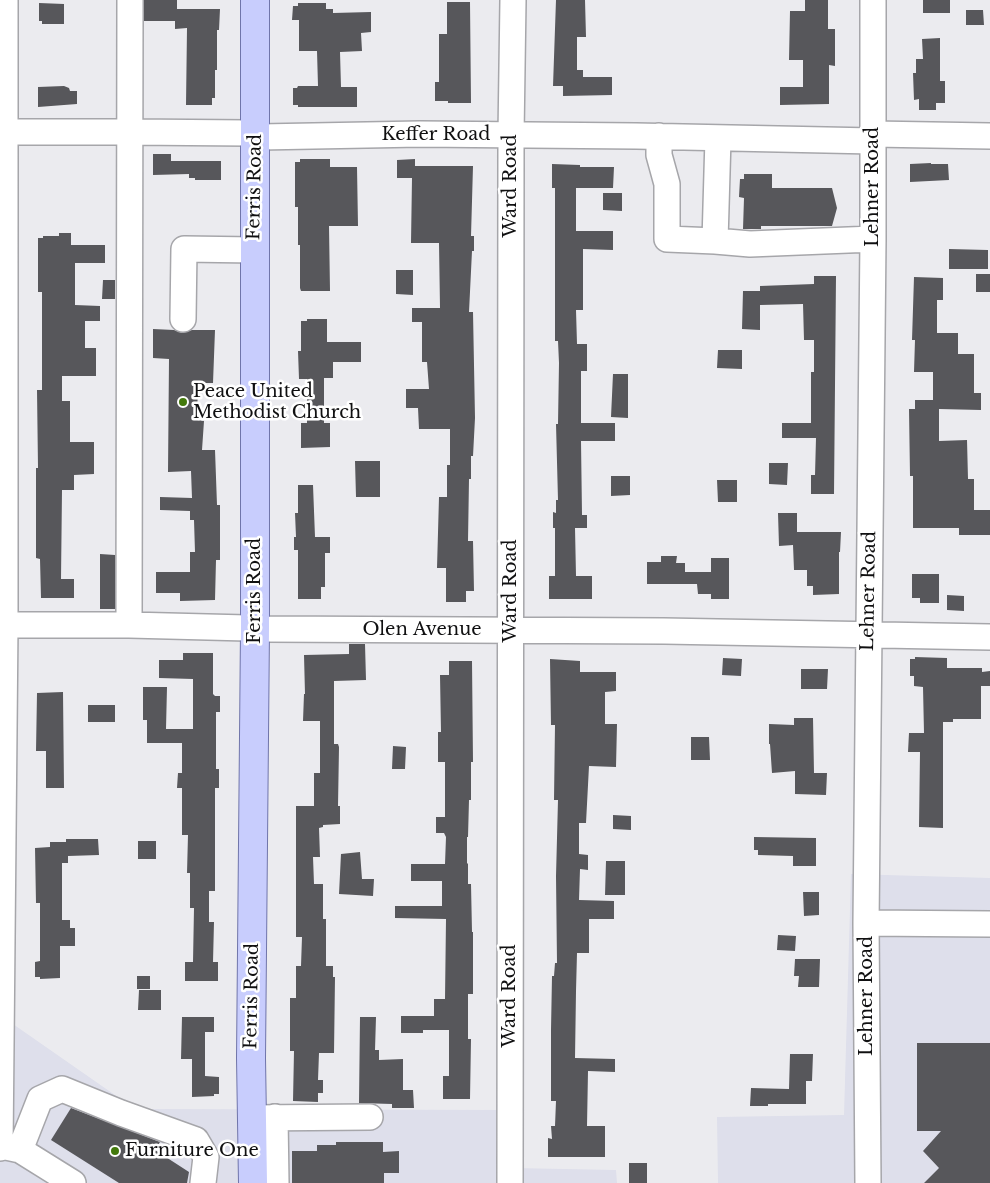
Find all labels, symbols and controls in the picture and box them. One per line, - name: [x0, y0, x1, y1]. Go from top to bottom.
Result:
- street label: Keffer Road: [382, 124, 490, 146]
- street label: Lehner Road: [862, 127, 884, 247]
- street label: Ferris Road: [243, 134, 267, 240]
- street label: Ward Road: [500, 134, 522, 238]
- place label: Peace United Methodist Church: [193, 381, 361, 424]
- marker: Peace United Methodist Church: [177, 396, 189, 408]
- street label: Lehner Road: [857, 531, 881, 651]
- street label: Ferris Road: [244, 538, 266, 644]
- street label: Ward Road: [500, 539, 522, 643]
- street label: Olen Avenue: [362, 619, 482, 641]
- street label: Lehner Road: [856, 936, 878, 1056]
- street label: Ferris Road: [240, 943, 264, 1049]
- street label: Ward Road: [499, 944, 521, 1048]
- place label: Furniture One: [125, 1140, 259, 1162]
- marker: Furniture One: [109, 1145, 121, 1157]

